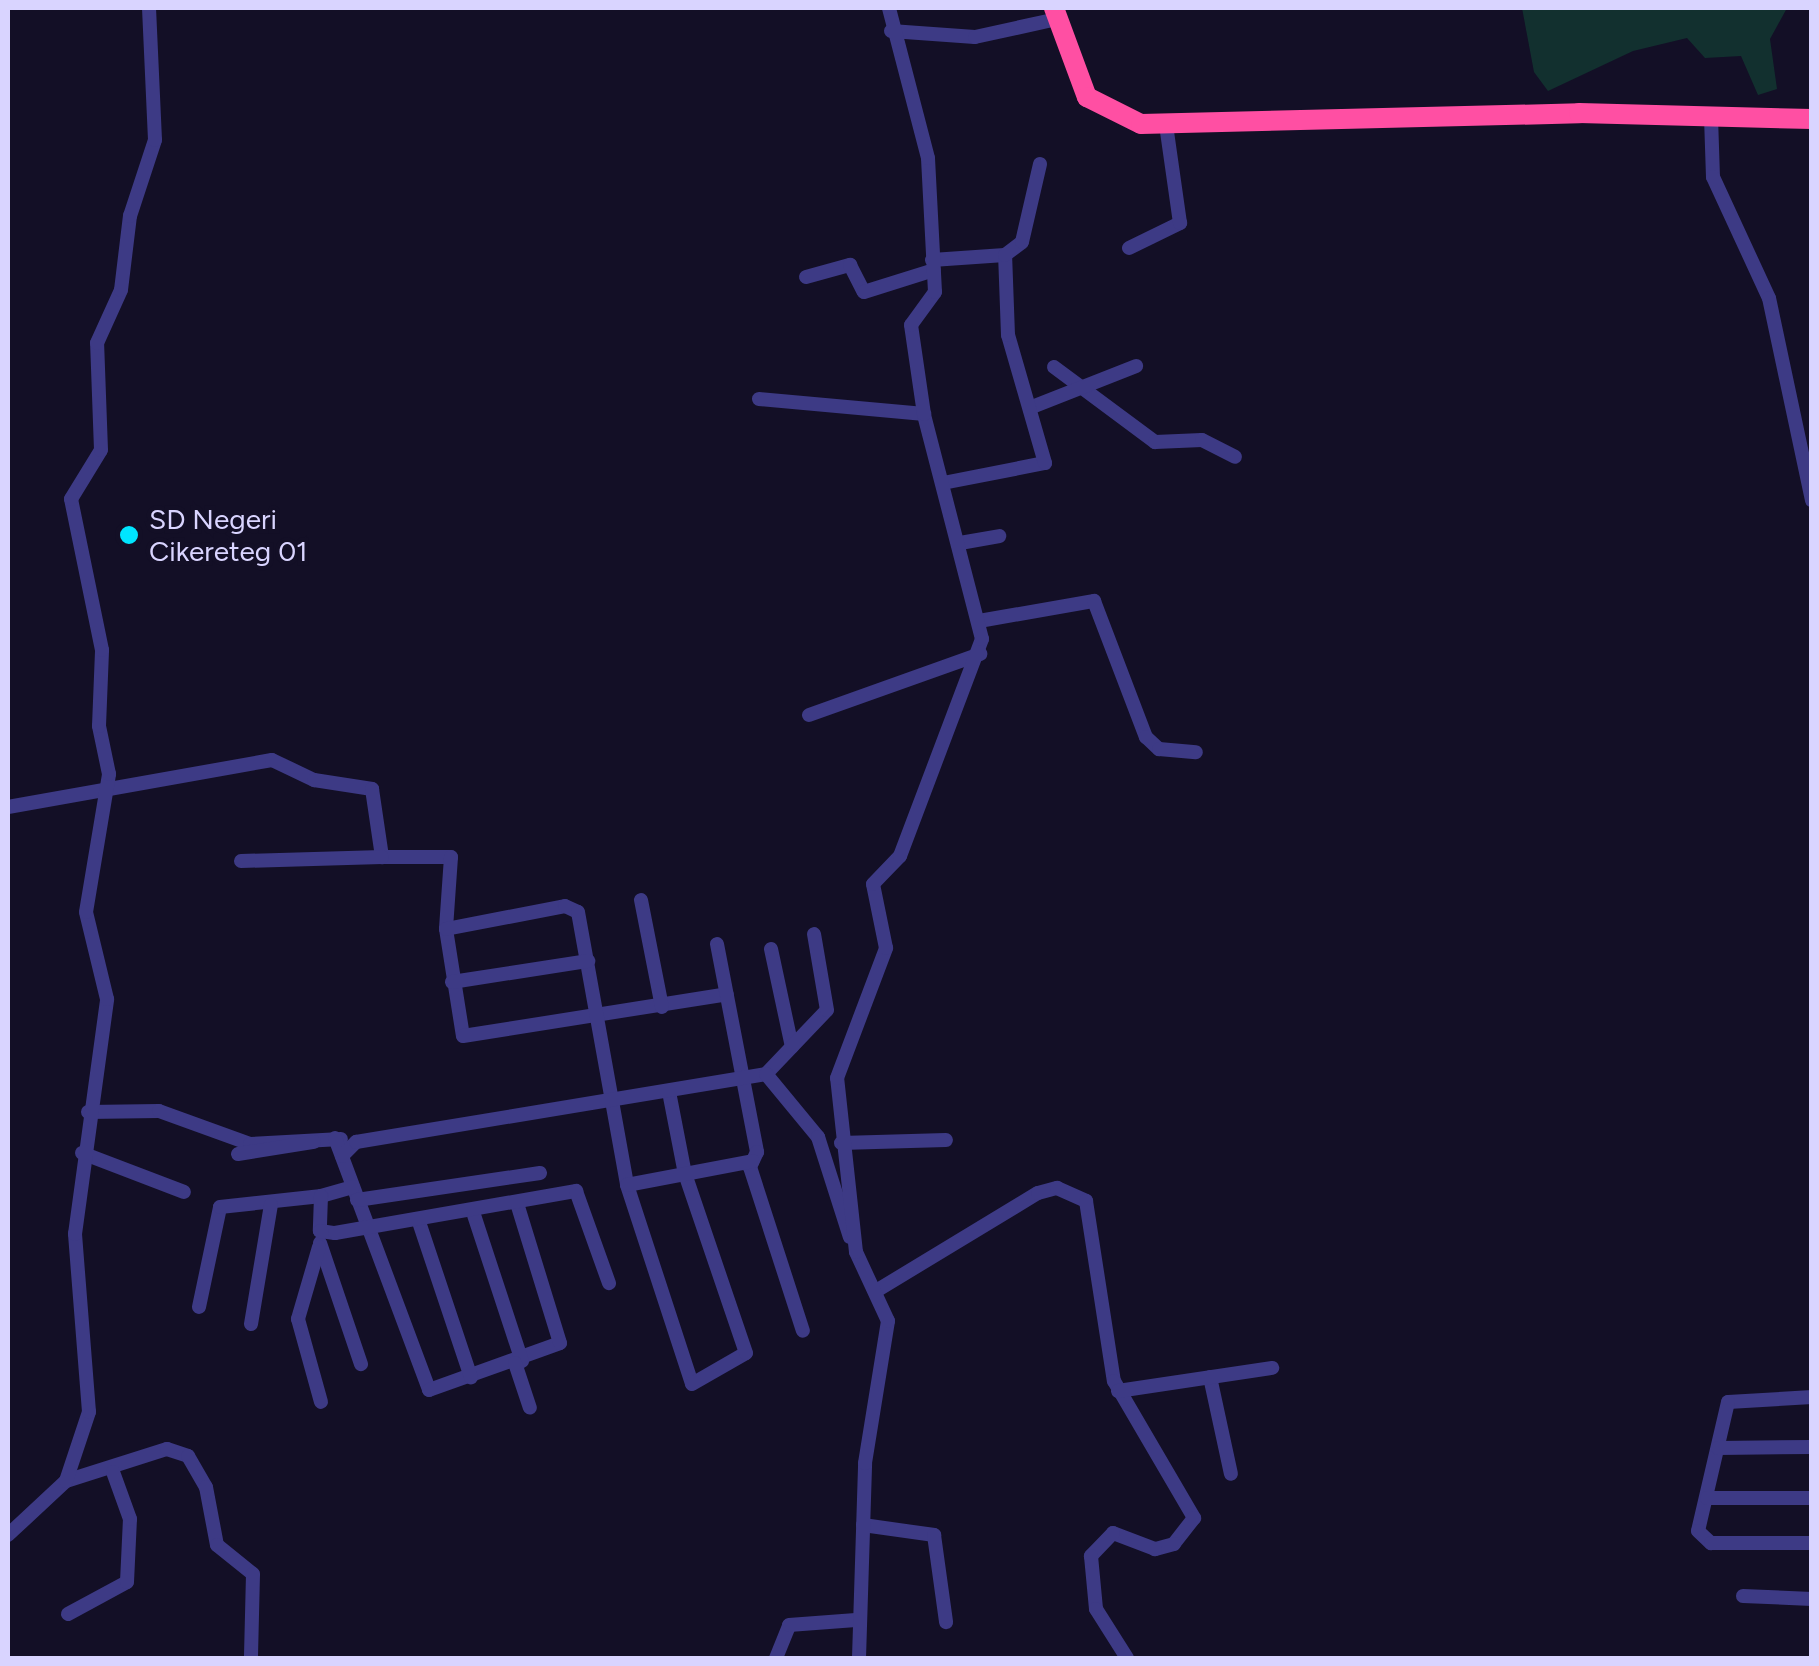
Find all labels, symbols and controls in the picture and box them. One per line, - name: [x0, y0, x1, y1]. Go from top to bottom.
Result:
- place label: SD Negeri Cikereteg 01: [149, 502, 308, 568]
- marker: SD Negeri Cikereteg 01: [118, 524, 140, 546]

